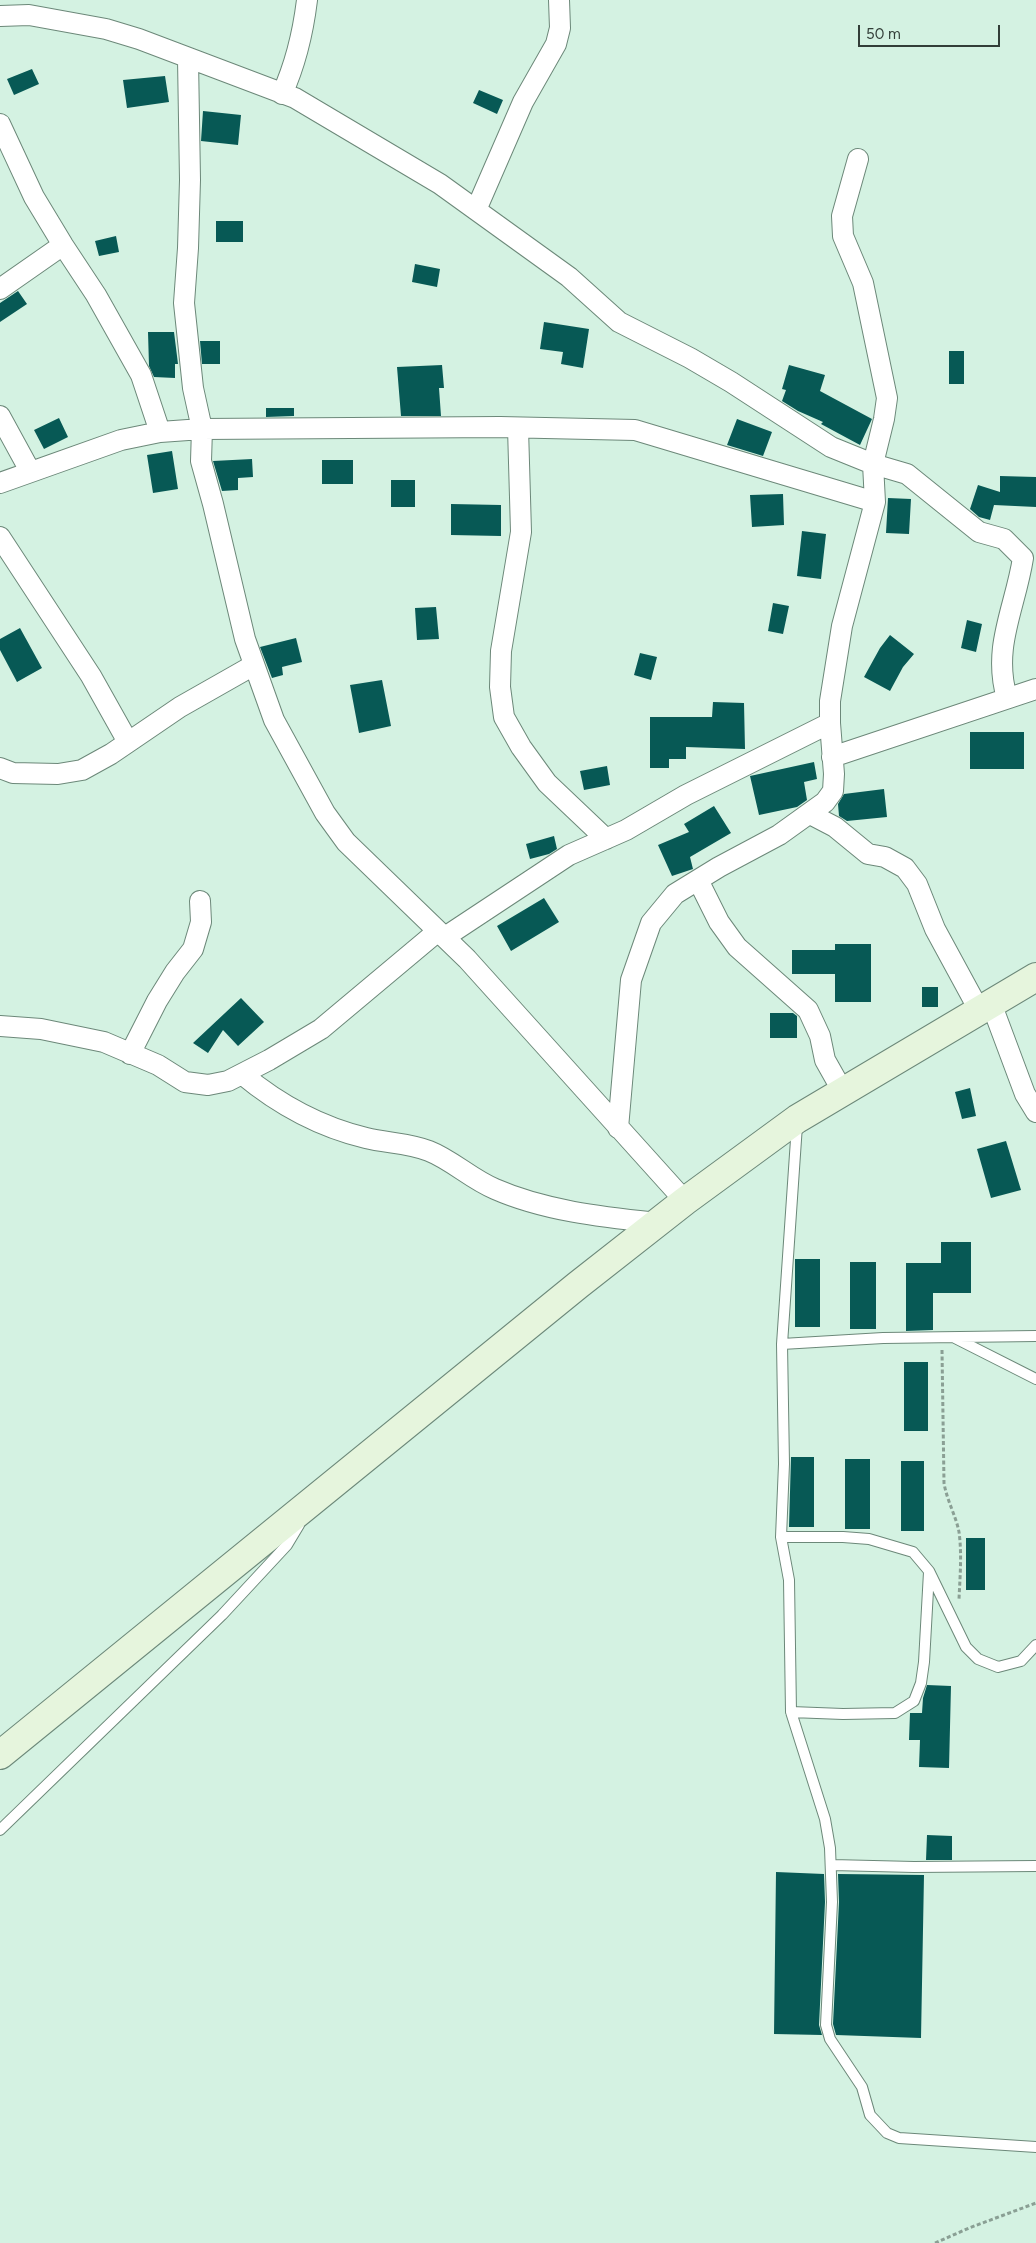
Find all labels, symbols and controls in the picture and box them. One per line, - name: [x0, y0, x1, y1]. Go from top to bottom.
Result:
- scale bar: [861, 15, 1004, 47]
- text: 50 m: [866, 25, 901, 43]

